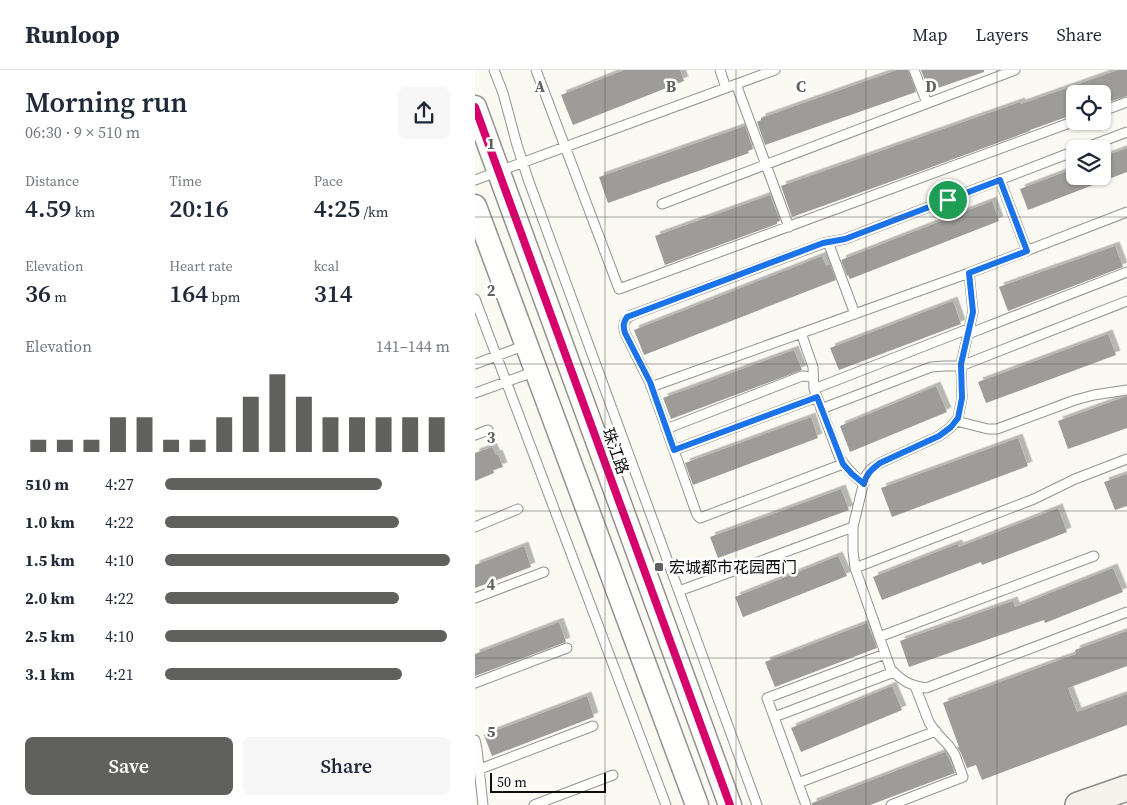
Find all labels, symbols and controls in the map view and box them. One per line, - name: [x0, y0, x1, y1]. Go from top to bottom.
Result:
- text: Runloop: [25, 18, 120, 51]
- text: Map: [912, 22, 947, 47]
- text: Layers: [975, 22, 1028, 47]
- text: Share: [1056, 22, 1102, 47]
- text: A: [535, 75, 546, 97]
- text: B: [666, 75, 677, 97]
- text: C: [796, 75, 806, 97]
- text: D: [925, 75, 937, 97]
- text: Morning run: [25, 83, 188, 121]
- map controls: [1066, 85, 1111, 185]
- button: locate: [1066, 85, 1111, 130]
- button: share: [398, 87, 450, 139]
- text: 06:30 · 9 × 510 m: [25, 121, 140, 143]
- text: 1: [487, 132, 495, 154]
- button: layers: [1066, 140, 1111, 185]
- text: Distance: [25, 171, 79, 191]
- text: Time: [169, 171, 202, 191]
- text: Pace: [314, 171, 343, 191]
- pin: [927, 179, 969, 221]
- icon: arrive: [934, 186, 962, 214]
- text: 4.59: [25, 191, 72, 225]
- text: 20:16: [169, 191, 229, 225]
- text: 4:25: [314, 191, 360, 225]
- text: km: [72, 202, 95, 222]
- text: /km: [360, 202, 388, 222]
- text: Elevation: [25, 256, 83, 276]
- text: Heart rate: [169, 256, 233, 276]
- text: kcal: [314, 256, 339, 276]
- text: 36: [25, 276, 51, 310]
- text: 164: [169, 276, 208, 310]
- text: 314: [314, 276, 353, 310]
- text: 2: [487, 279, 496, 301]
- text: m: [51, 287, 67, 307]
- text: bpm: [208, 287, 240, 307]
- text: Elevation: [25, 335, 92, 357]
- text: 141–144 m: [376, 335, 450, 357]
- street label: 珠江路: [597, 425, 635, 477]
- text: 3: [487, 426, 496, 448]
- text: 510 m: [25, 473, 69, 495]
- text: 4:27: [105, 473, 134, 495]
- text: 1.0 km: [25, 511, 75, 533]
- text: 4:22: [105, 511, 134, 533]
- text: 1.5 km: [25, 549, 75, 571]
- text: 4:10: [105, 549, 134, 571]
- place label: 宏城都市花园西门: [669, 556, 797, 578]
- marker: 宏城都市花园西门: [653, 561, 665, 573]
- text: 4: [487, 573, 496, 595]
- text: 2.0 km: [25, 587, 75, 609]
- text: 4:22: [105, 587, 134, 609]
- text: 2.5 km: [25, 625, 75, 647]
- text: 4:10: [105, 625, 134, 647]
- text: 3.1 km: [25, 663, 75, 685]
- text: 4:21: [105, 663, 134, 685]
- text: 5: [487, 720, 496, 742]
- button: Save: [25, 737, 233, 795]
- button: Share: [243, 737, 450, 795]
- scale bar: [490, 770, 606, 793]
- text: 50 m: [497, 772, 527, 792]

